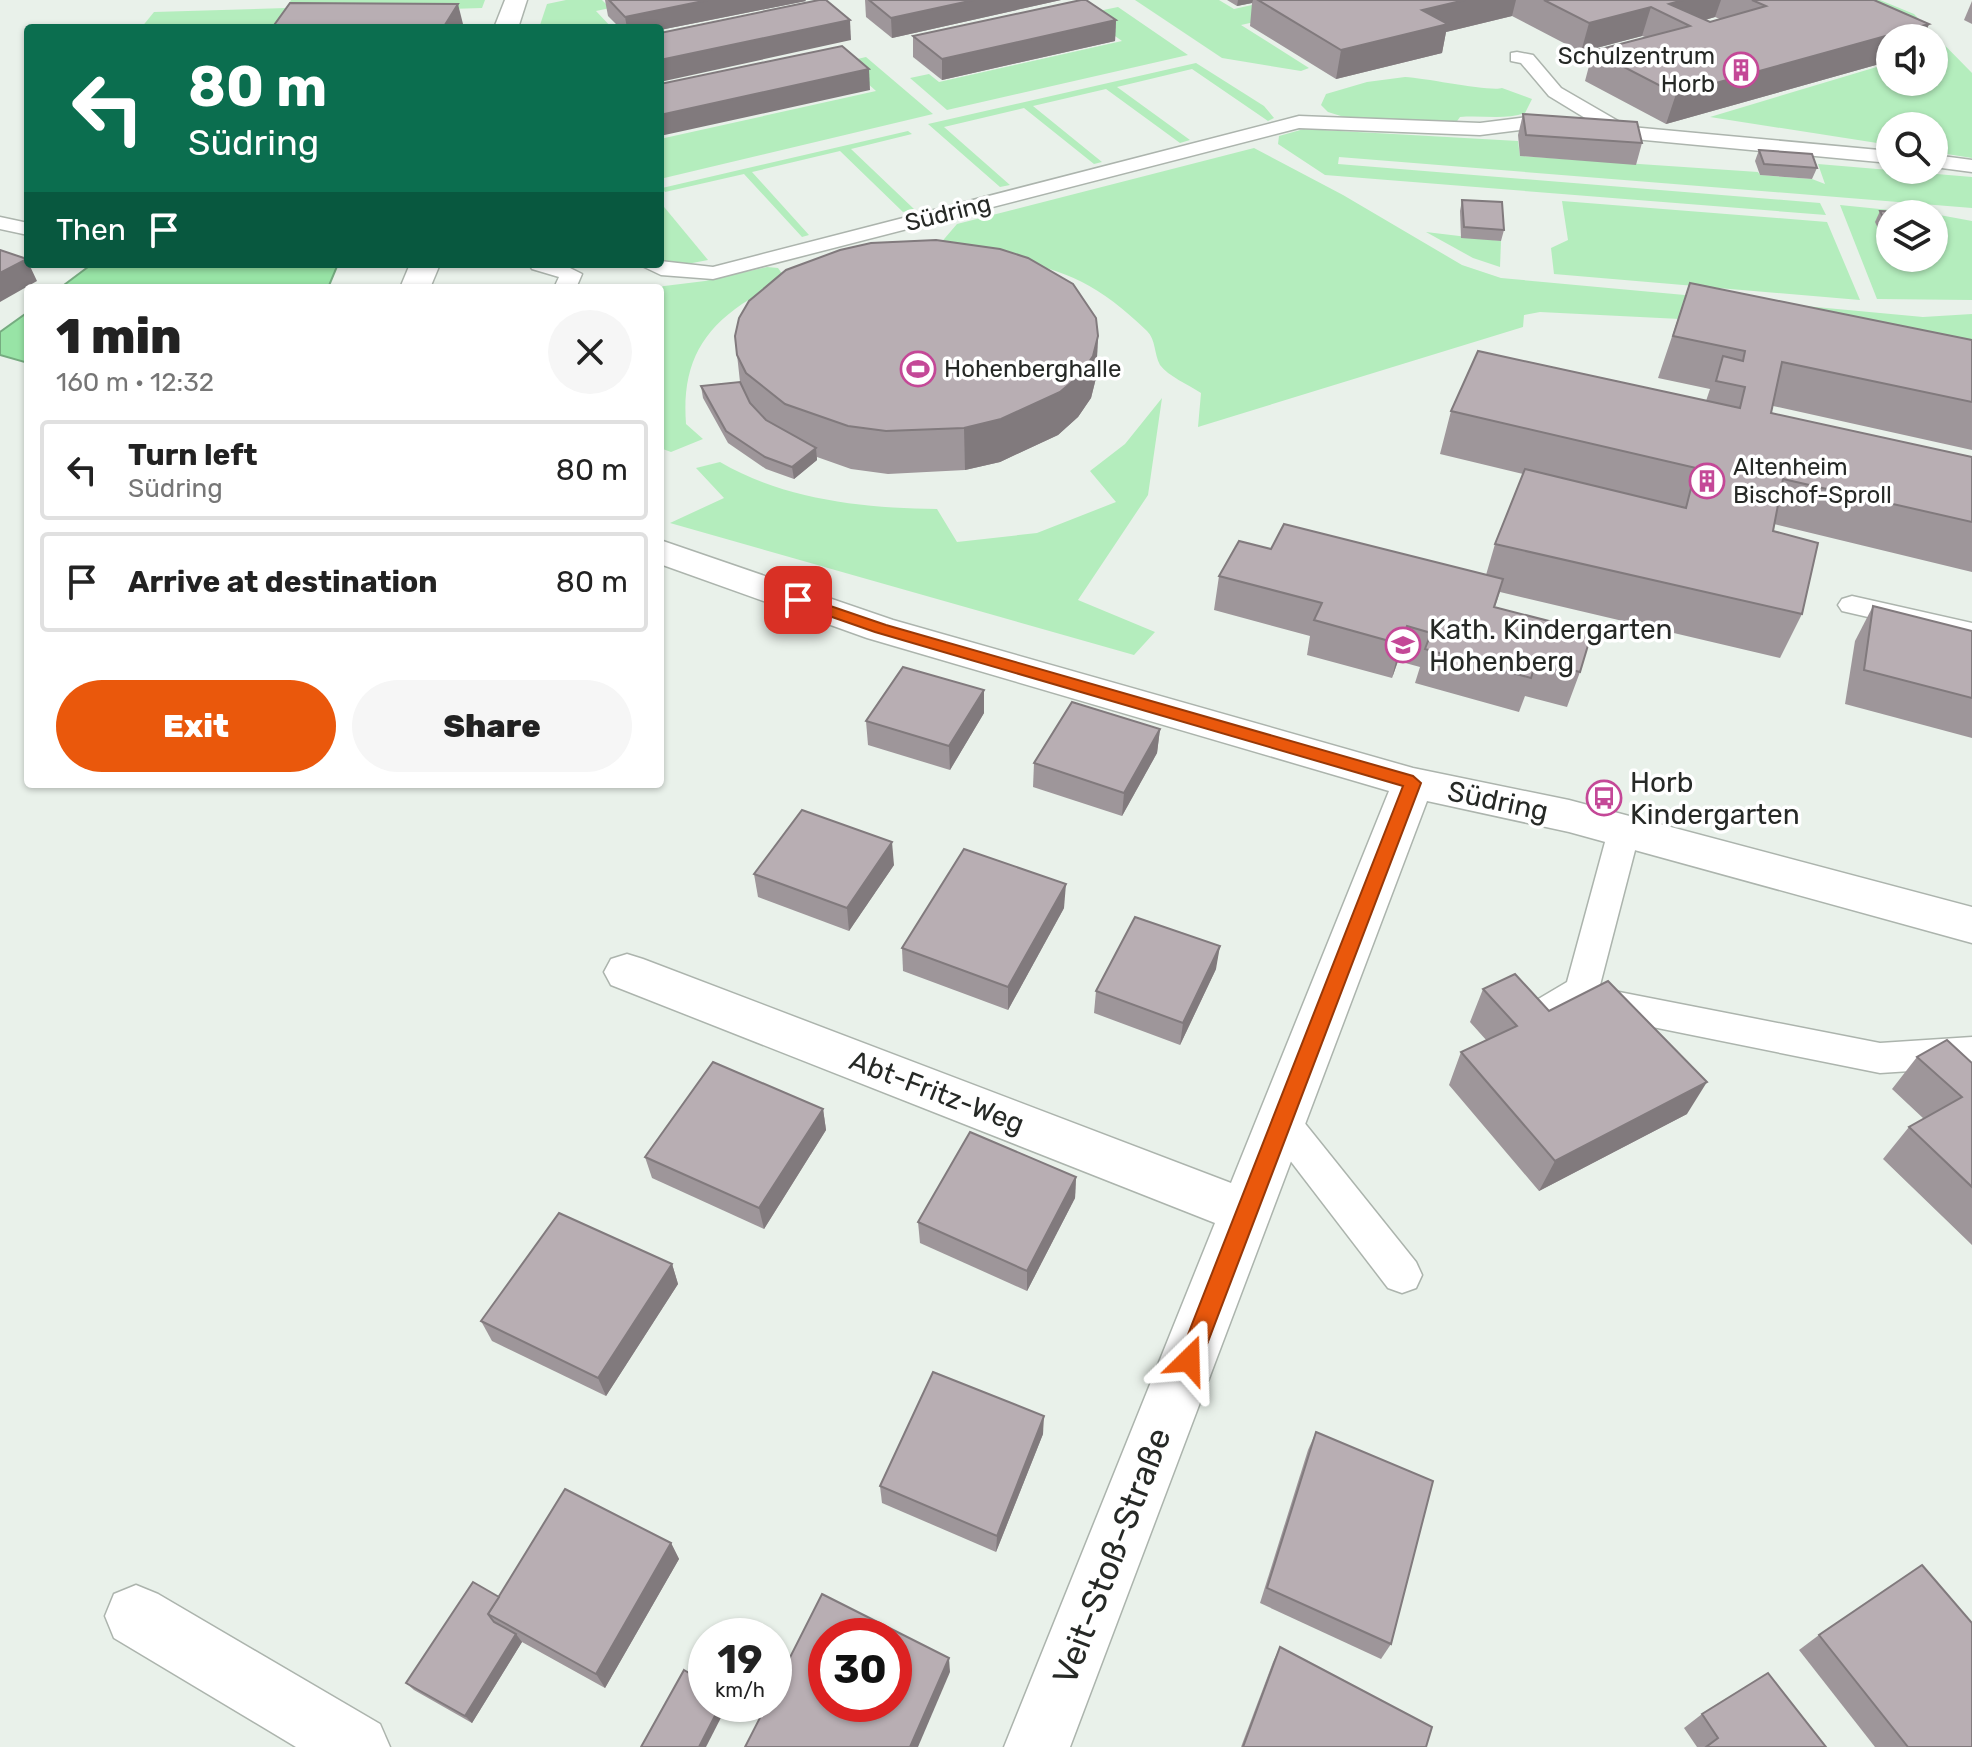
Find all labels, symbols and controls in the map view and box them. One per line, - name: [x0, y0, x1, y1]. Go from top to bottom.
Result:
- map controls: [1876, 24, 1948, 272]
- button: sound: [1876, 24, 1948, 96]
- place label: Schulzentrum Horb: [1558, 42, 1715, 98]
- building icon: Schulzentrum Horb: [1722, 51, 1760, 89]
- text: 80 m: [188, 54, 327, 120]
- icon: left: [56, 56, 160, 160]
- button: search: [1876, 112, 1948, 184]
- text: Südring: [188, 121, 319, 164]
- street label: Südring: [902, 189, 994, 237]
- button: layers: [1876, 200, 1948, 272]
- icon: arrive: [142, 208, 186, 252]
- text: Then: [56, 212, 126, 248]
- text: 1 min: [56, 308, 182, 365]
- button: close: [548, 310, 632, 394]
- sports icon: Hohenberghalle: [899, 350, 937, 388]
- place label: Hohenberghalle: [944, 355, 1121, 383]
- text: 160 m · 12:32: [56, 367, 214, 398]
- text: Turn left: [128, 437, 258, 473]
- icon: left: [60, 448, 104, 492]
- text: 80 m: [556, 452, 628, 488]
- place label: Altenheim Bischof-Sproll: [1733, 453, 1892, 509]
- building icon: Altenheim Bischof-Sproll: [1688, 462, 1726, 500]
- text: Südring: [128, 473, 223, 504]
- icon: arrive: [60, 560, 104, 604]
- text: Arrive at destination: [128, 564, 438, 600]
- text: 80 m: [556, 564, 628, 600]
- pin: [764, 566, 832, 634]
- icon: arrive: [776, 578, 820, 622]
- place label: Kath. Kindergarten Hohenberg: [1429, 613, 1673, 678]
- school or university icon: Kath. Kindergarten Hohenberg: [1384, 626, 1422, 664]
- button: Exit: [56, 680, 336, 772]
- button: Share: [352, 680, 632, 772]
- place label: Horb Kindergarten: [1630, 766, 1800, 831]
- street label: Südring: [1445, 774, 1551, 828]
- bus stop icon: Horb Kindergarten: [1585, 779, 1623, 817]
- street label: Abt-Fritz-Weg: [845, 1044, 1029, 1140]
- position arrow: [1147, 1318, 1231, 1402]
- street label: Veit-Stoß-Straße: [1044, 1422, 1180, 1690]
- speed limit sign: 30: [808, 1618, 912, 1722]
- text: 19: [717, 1636, 763, 1683]
- text: km/h: [715, 1678, 765, 1702]

